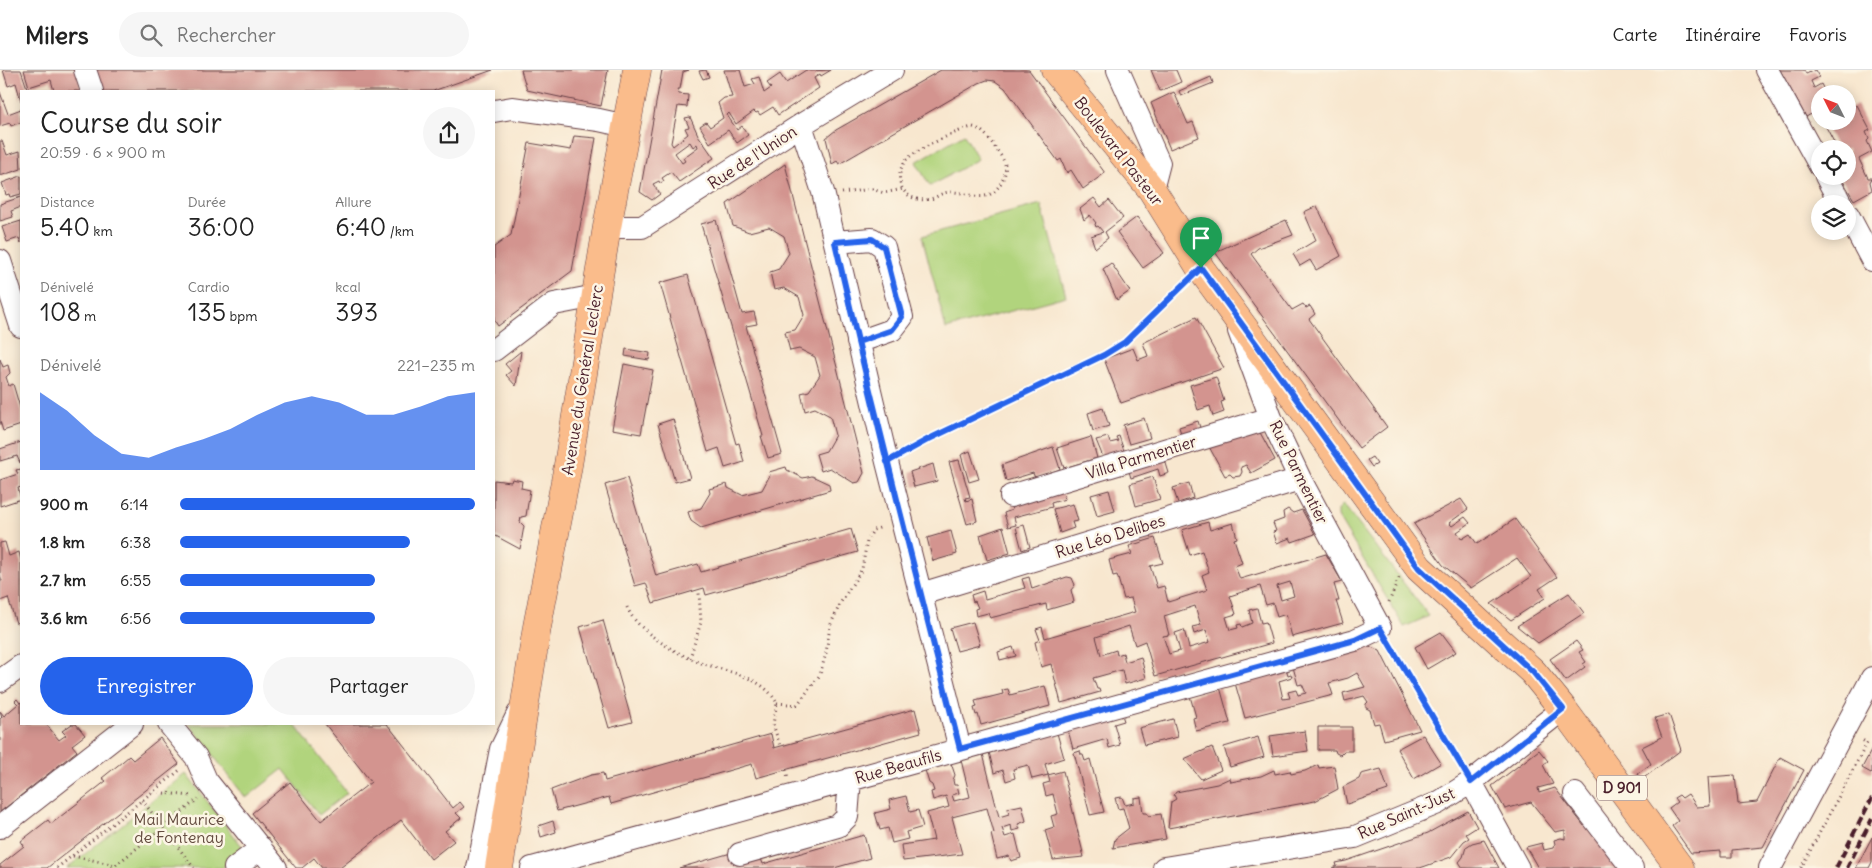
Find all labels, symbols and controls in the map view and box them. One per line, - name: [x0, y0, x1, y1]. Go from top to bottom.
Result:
- search box: [119, 12, 469, 57]
- text: Milers: [25, 20, 89, 50]
- icon: search: [137, 21, 165, 49]
- text: Rechercher: [177, 23, 276, 47]
- text: Carte: [1612, 23, 1657, 46]
- text: Itinéraire: [1685, 23, 1761, 46]
- text: Favoris: [1789, 23, 1847, 46]
- north arrow: [1811, 85, 1856, 130]
- map controls: [1811, 85, 1856, 240]
- street label: Boulevard Pasteur: [1070, 93, 1168, 210]
- text: Course du soir: [40, 105, 222, 141]
- button: share: [423, 107, 475, 159]
- street label: Rue de l'Union: [704, 121, 800, 193]
- button: locate: [1811, 140, 1856, 185]
- text: 20:59 · 6 × 900 m: [40, 142, 166, 162]
- text: Distance: [40, 193, 95, 211]
- text: Durée: [188, 193, 226, 211]
- text: Allure: [335, 193, 372, 211]
- button: layers: [1811, 195, 1856, 240]
- text: 5.40: [40, 211, 90, 243]
- text: 36:00: [188, 211, 255, 243]
- text: 6:40: [335, 211, 386, 243]
- pin: [1180, 217, 1222, 268]
- text: km: [90, 222, 113, 240]
- text: /km: [386, 222, 414, 240]
- icon: arrive: [1187, 224, 1215, 252]
- text: Dénivelé: [40, 278, 94, 296]
- text: Cardio: [188, 278, 230, 296]
- text: kcal: [335, 278, 361, 296]
- street label: Avenue du Général Leclerc: [557, 283, 607, 477]
- text: 108: [40, 296, 81, 328]
- text: 135: [188, 296, 226, 328]
- text: 393: [335, 296, 378, 328]
- text: m: [81, 307, 96, 325]
- text: bpm: [226, 307, 258, 325]
- text: Dénivelé: [40, 355, 101, 375]
- text: 221–235 m: [397, 355, 475, 375]
- street label: Rue Parmentier: [1265, 417, 1333, 527]
- street label: Villa Parmentier: [1083, 431, 1199, 483]
- text: 900 m: [40, 494, 88, 514]
- text: 6:14: [120, 494, 148, 514]
- street label: Rue Léo Delibes: [1053, 510, 1167, 562]
- text: 1.8 km: [40, 532, 85, 552]
- text: 6:38: [120, 532, 151, 552]
- text: 2.7 km: [40, 570, 86, 590]
- text: 6:55: [120, 570, 151, 590]
- text: 3.6 km: [40, 608, 88, 628]
- text: 6:56: [120, 608, 151, 628]
- button: Enregistrer: [40, 657, 253, 715]
- button: Partager: [263, 657, 475, 715]
- street label: Rue Beaufils: [852, 744, 944, 788]
- road number: D 901: [1597, 776, 1647, 800]
- street label: Rue Saint-Just: [1355, 783, 1458, 843]
- park label: Mail Maurice de Fontenay: [134, 809, 224, 847]

